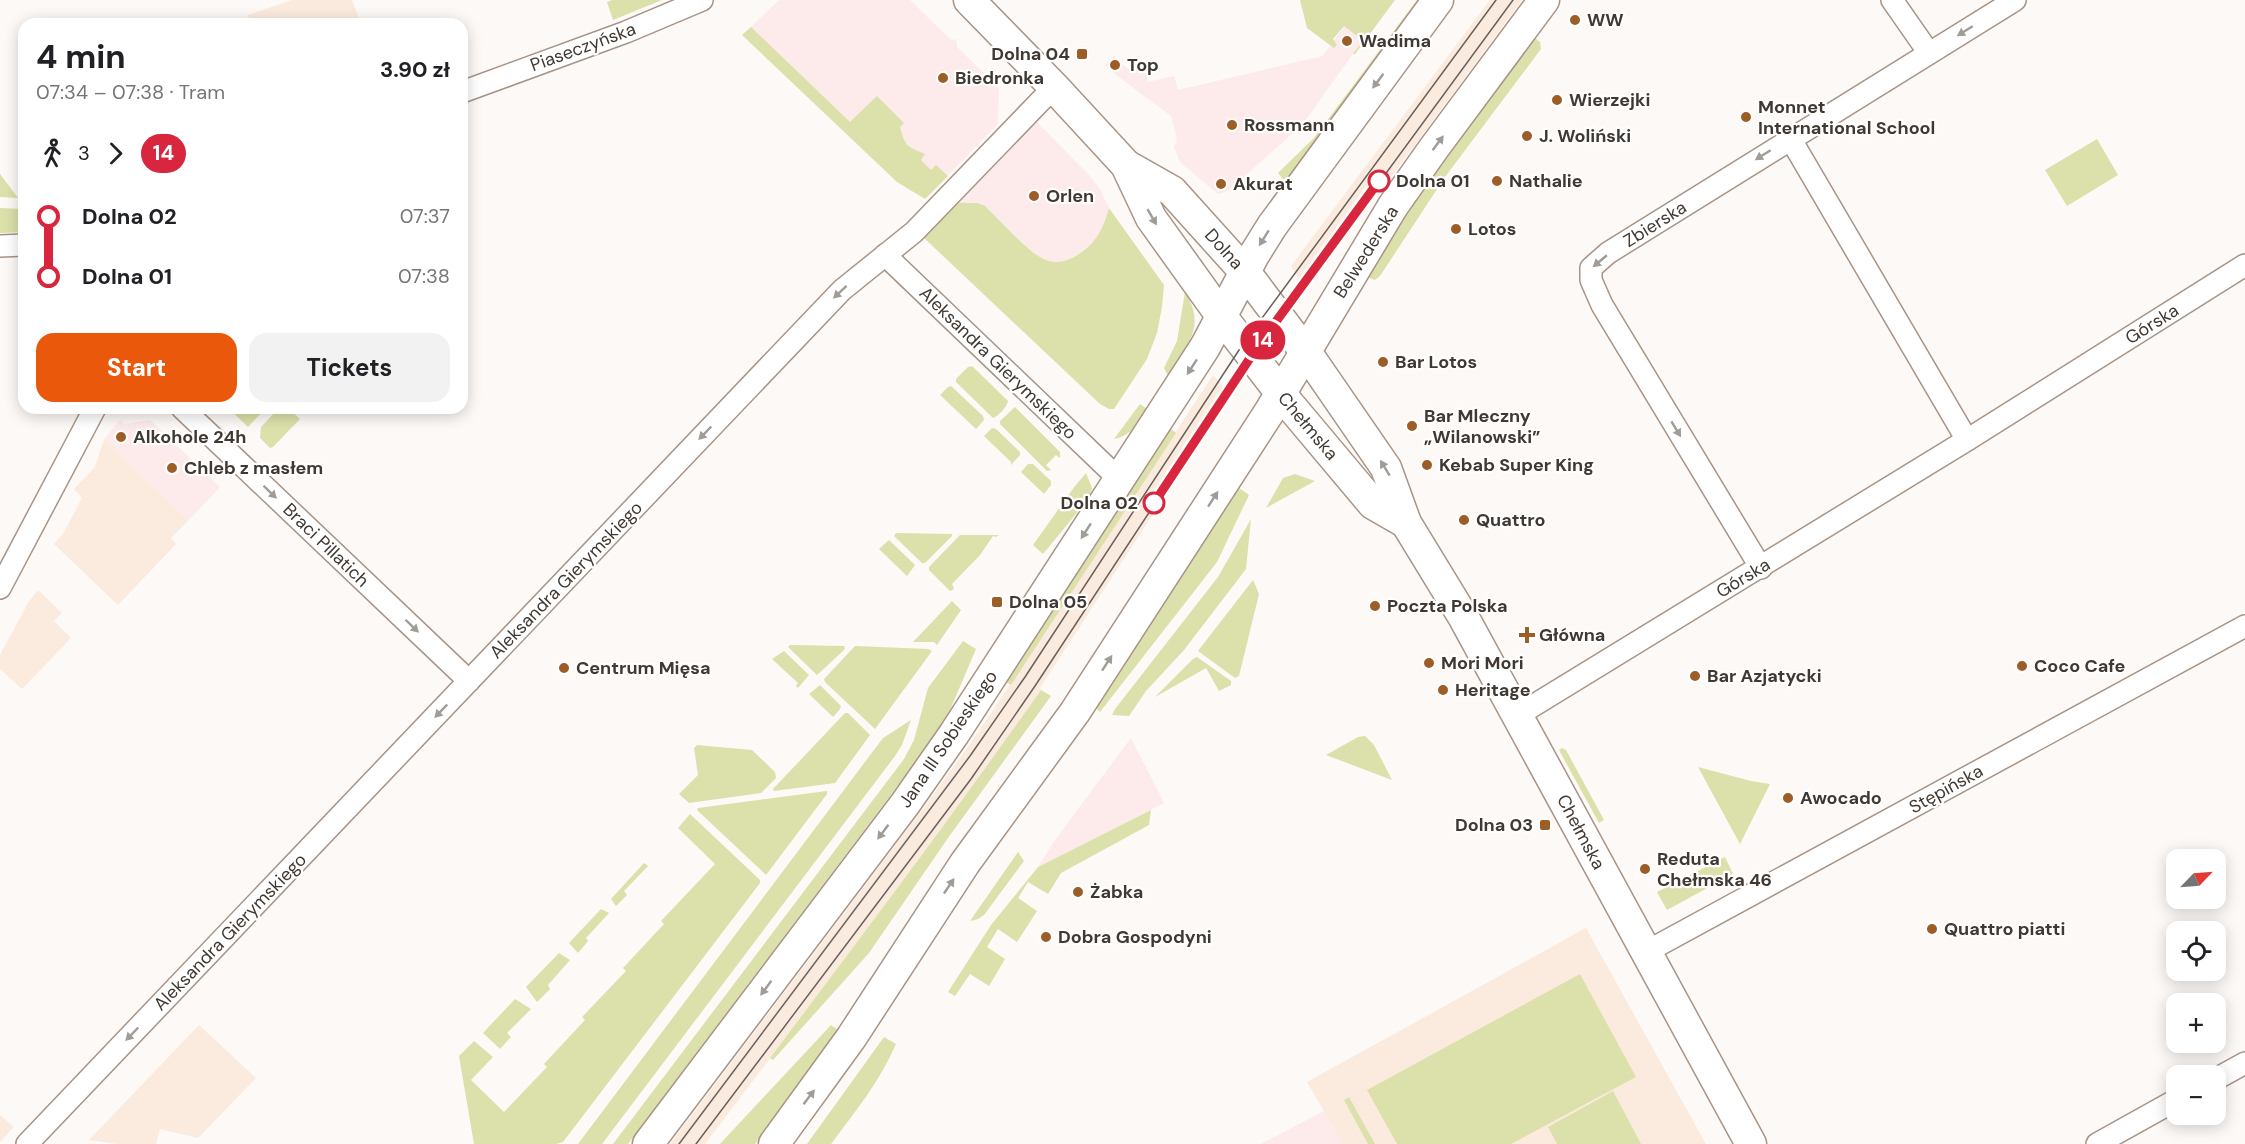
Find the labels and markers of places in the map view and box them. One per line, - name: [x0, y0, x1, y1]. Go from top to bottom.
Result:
- place label: WW: [1587, 8, 1624, 32]
- marker: WW: [1568, 13, 1582, 27]
- place label: Wadima: [1359, 29, 1431, 53]
- marker: Wadima: [1340, 34, 1354, 48]
- place label: Dolna 04: [991, 42, 1070, 66]
- marker: Dolna 04: [1075, 47, 1089, 61]
- place label: Top: [1127, 53, 1159, 77]
- marker: Top: [1108, 58, 1122, 72]
- place label: Biedronka: [955, 66, 1044, 90]
- marker: Biedronka: [936, 71, 950, 85]
- place label: Wierzejki: [1569, 88, 1650, 112]
- marker: Wierzejki: [1550, 93, 1564, 107]
- place label: Monnet International School: [1758, 95, 1935, 140]
- marker: Monnet International School: [1739, 110, 1753, 124]
- place label: Rossmann: [1244, 113, 1335, 137]
- marker: Rossmann: [1225, 118, 1239, 132]
- place label: J. Woliński: [1539, 124, 1631, 148]
- marker: J. Woliński: [1520, 129, 1534, 143]
- place label: Dolna 01: [1396, 169, 1470, 193]
- place label: Nathalie: [1509, 169, 1583, 193]
- marker: Dolna 01: [1368, 170, 1390, 192]
- place label: Akurat: [1233, 172, 1293, 196]
- marker: Nathalie: [1490, 174, 1504, 188]
- marker: Akurat: [1214, 177, 1228, 191]
- place label: Orlen: [1046, 184, 1094, 208]
- marker: Orlen: [1027, 189, 1041, 203]
- place label: Lotos: [1468, 217, 1516, 241]
- marker: Lotos: [1449, 222, 1463, 236]
- place label: Bar Lotos: [1395, 350, 1477, 374]
- marker: Bar Lotos: [1376, 355, 1390, 369]
- place label: Bar Mleczny „Wilanowski”: [1424, 404, 1540, 449]
- marker: Bar Mleczny „Wilanowski”: [1405, 419, 1419, 433]
- place label: Alkohole 24h: [133, 425, 246, 449]
- marker: Alkohole 24h: [114, 430, 128, 444]
- place label: Kebab Super King: [1439, 453, 1594, 477]
- place label: Chleb z masłem: [184, 456, 323, 480]
- marker: Kebab Super King: [1420, 458, 1434, 472]
- marker: Chleb z masłem: [165, 461, 179, 475]
- place label: Dolna 02: [1061, 491, 1138, 515]
- marker: Dolna 02: [1143, 492, 1165, 514]
- place label: Quattro: [1476, 508, 1545, 532]
- marker: Quattro: [1457, 513, 1471, 527]
- place label: Dolna 05: [1009, 590, 1087, 614]
- place label: Poczta Polska: [1387, 594, 1507, 618]
- marker: Dolna 05: [990, 595, 1004, 609]
- marker: Poczta Polska: [1368, 599, 1382, 613]
- place label: Główna: [1539, 623, 1605, 647]
- marker: Główna: [1520, 628, 1534, 642]
- place label: Mori Mori: [1441, 651, 1524, 675]
- place label: Coco Cafe: [2034, 654, 2126, 678]
- place label: Centrum Mięsa: [576, 656, 710, 680]
- marker: Mori Mori: [1422, 656, 1436, 670]
- marker: Coco Cafe: [2015, 659, 2029, 673]
- marker: Centrum Mięsa: [557, 661, 571, 675]
- place label: Bar Azjatycki: [1707, 664, 1822, 688]
- marker: Bar Azjatycki: [1688, 669, 1702, 683]
- place label: Heritage: [1455, 678, 1531, 702]
- marker: Heritage: [1436, 683, 1450, 697]
- place label: Awocado: [1800, 786, 1882, 810]
- marker: Awocado: [1781, 791, 1795, 805]
- place label: Dolna 03: [1455, 813, 1533, 837]
- marker: Dolna 03: [1538, 818, 1552, 832]
- place label: Reduta Chełmska 46: [1657, 847, 1772, 892]
- marker: Reduta Chełmska 46: [1638, 862, 1652, 876]
- place label: Żabka: [1090, 880, 1143, 904]
- marker: Żabka: [1071, 885, 1085, 899]
- place label: Quattro piatti: [1944, 917, 2065, 941]
- marker: Quattro piatti: [1925, 922, 1939, 936]
- place label: Dobra Gospodyni: [1058, 925, 1212, 949]
- marker: Dobra Gospodyni: [1039, 930, 1053, 944]

